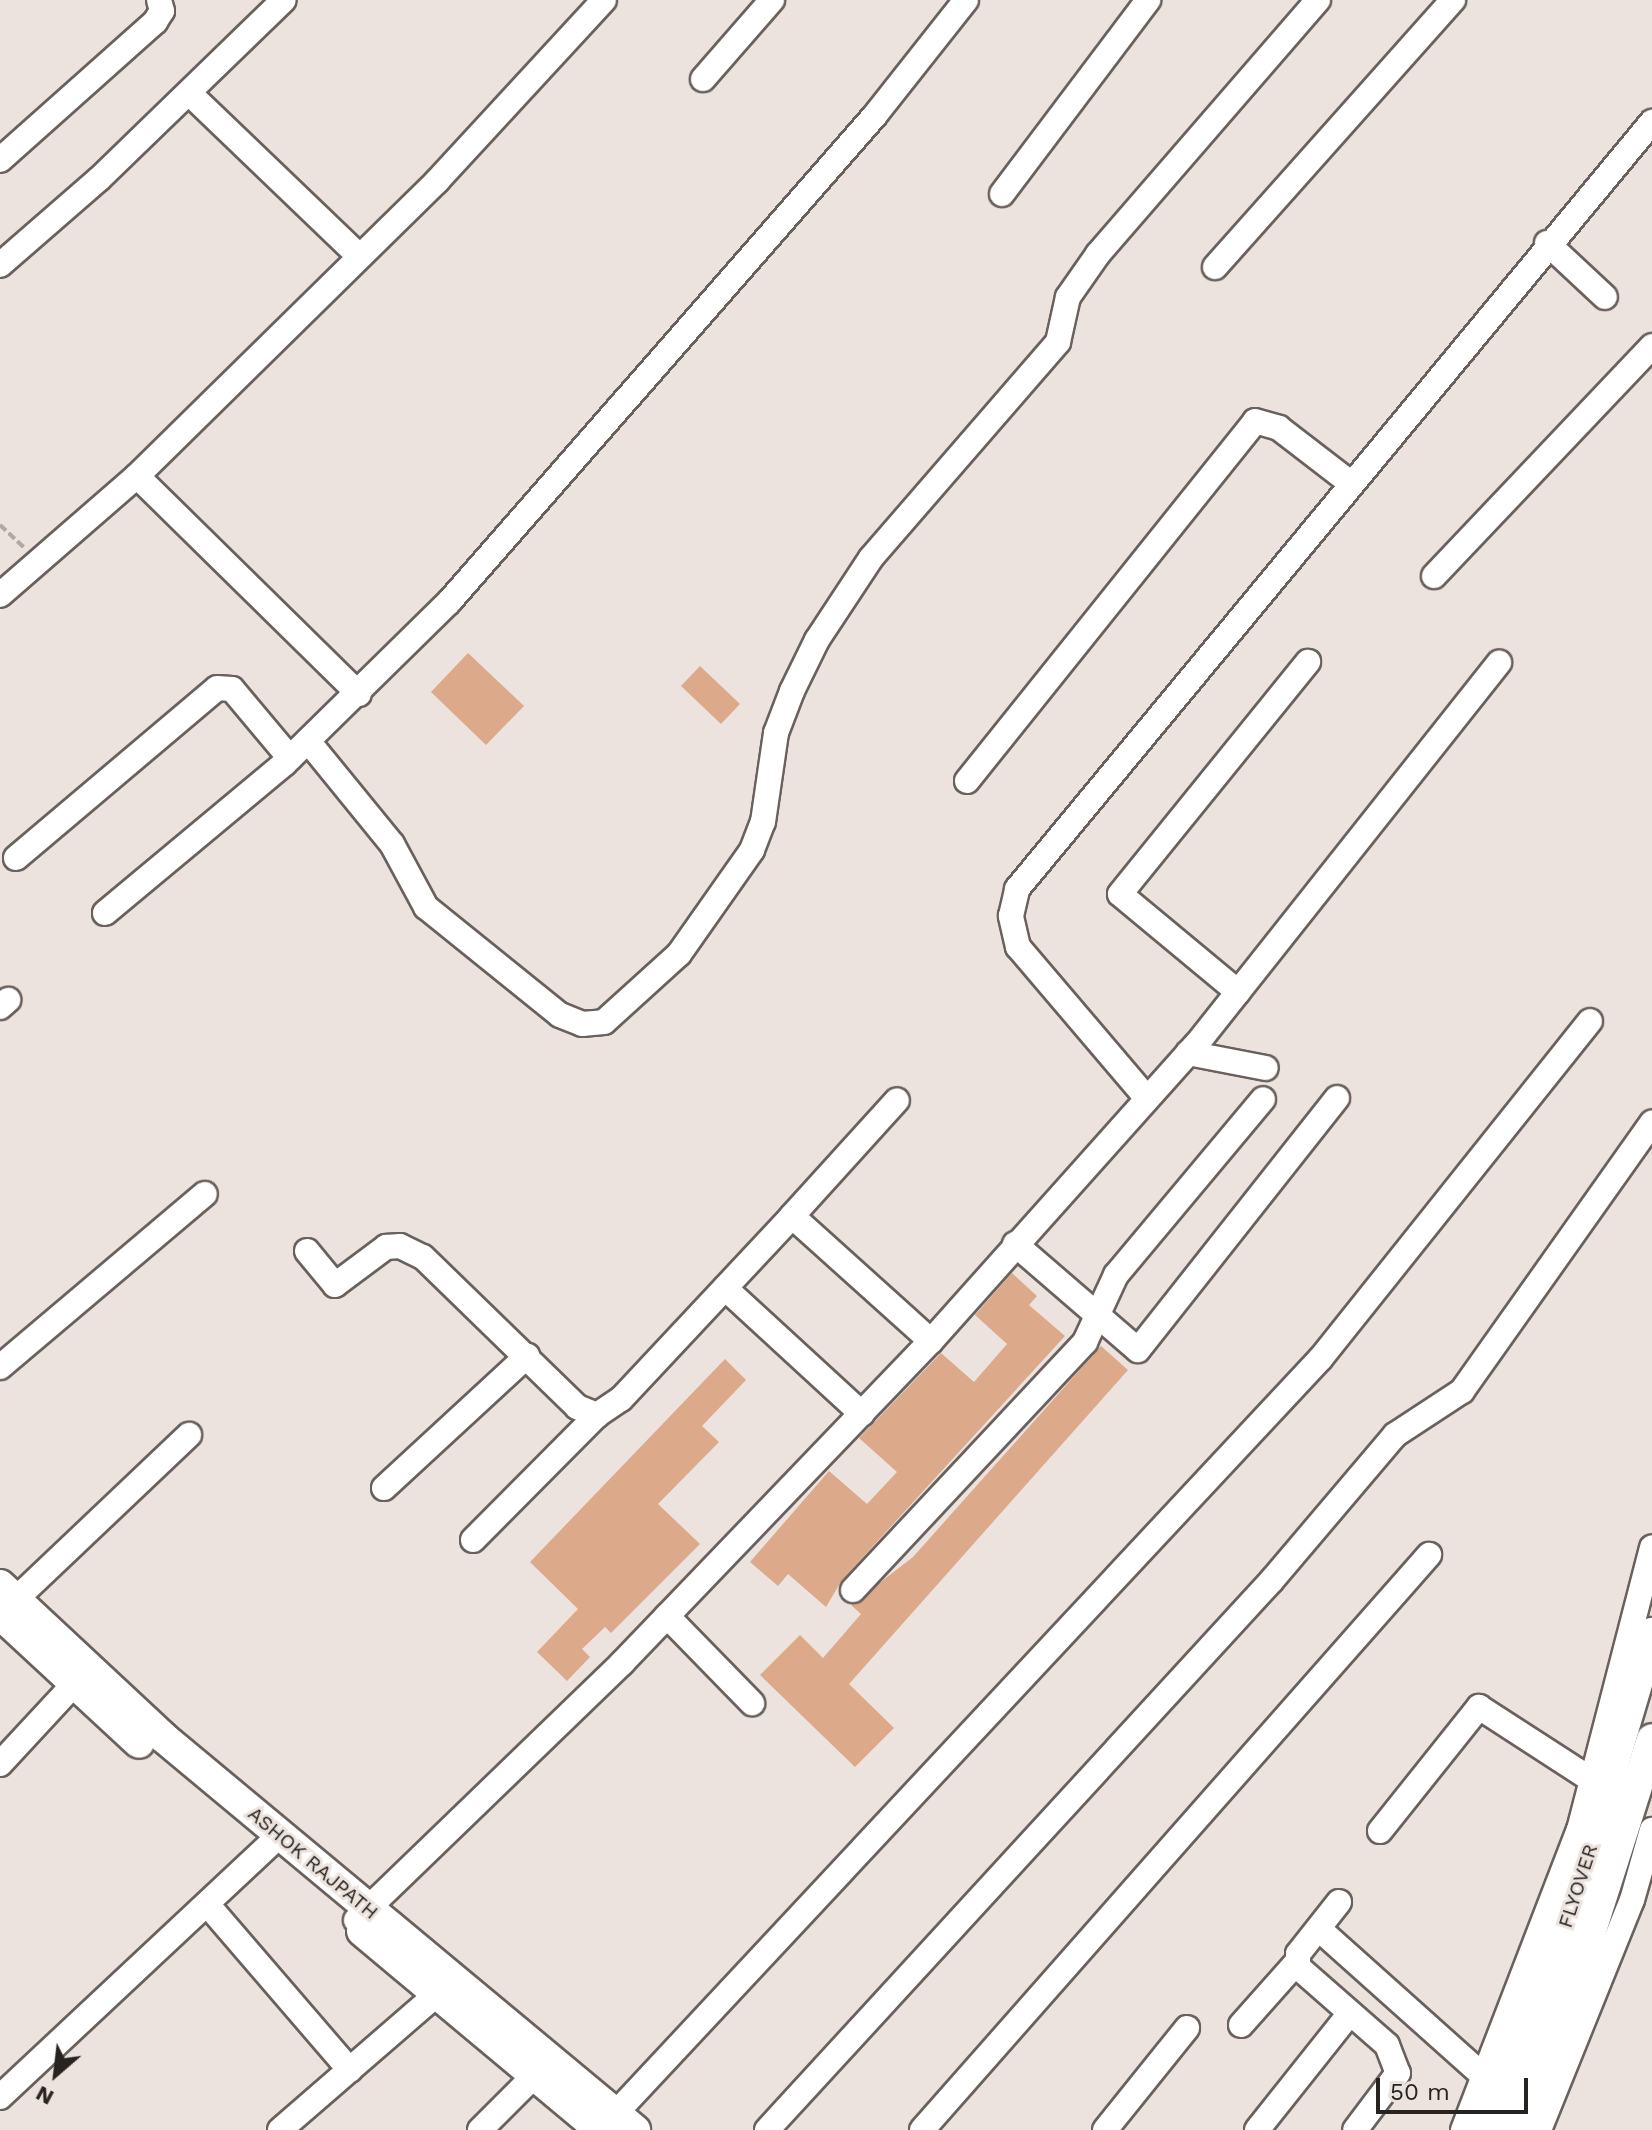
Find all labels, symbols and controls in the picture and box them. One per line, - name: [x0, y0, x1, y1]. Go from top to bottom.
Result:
- street label: ASHOK RAJPATH: [243, 1802, 383, 1924]
- street label: FLYOVER: [1553, 1841, 1603, 1931]
- north arrow: [16, 2034, 96, 2114]
- scale bar: [1380, 2062, 1532, 2112]
- text: 50 m: [1390, 2078, 1450, 2106]
- text: N: [31, 2081, 58, 2110]

